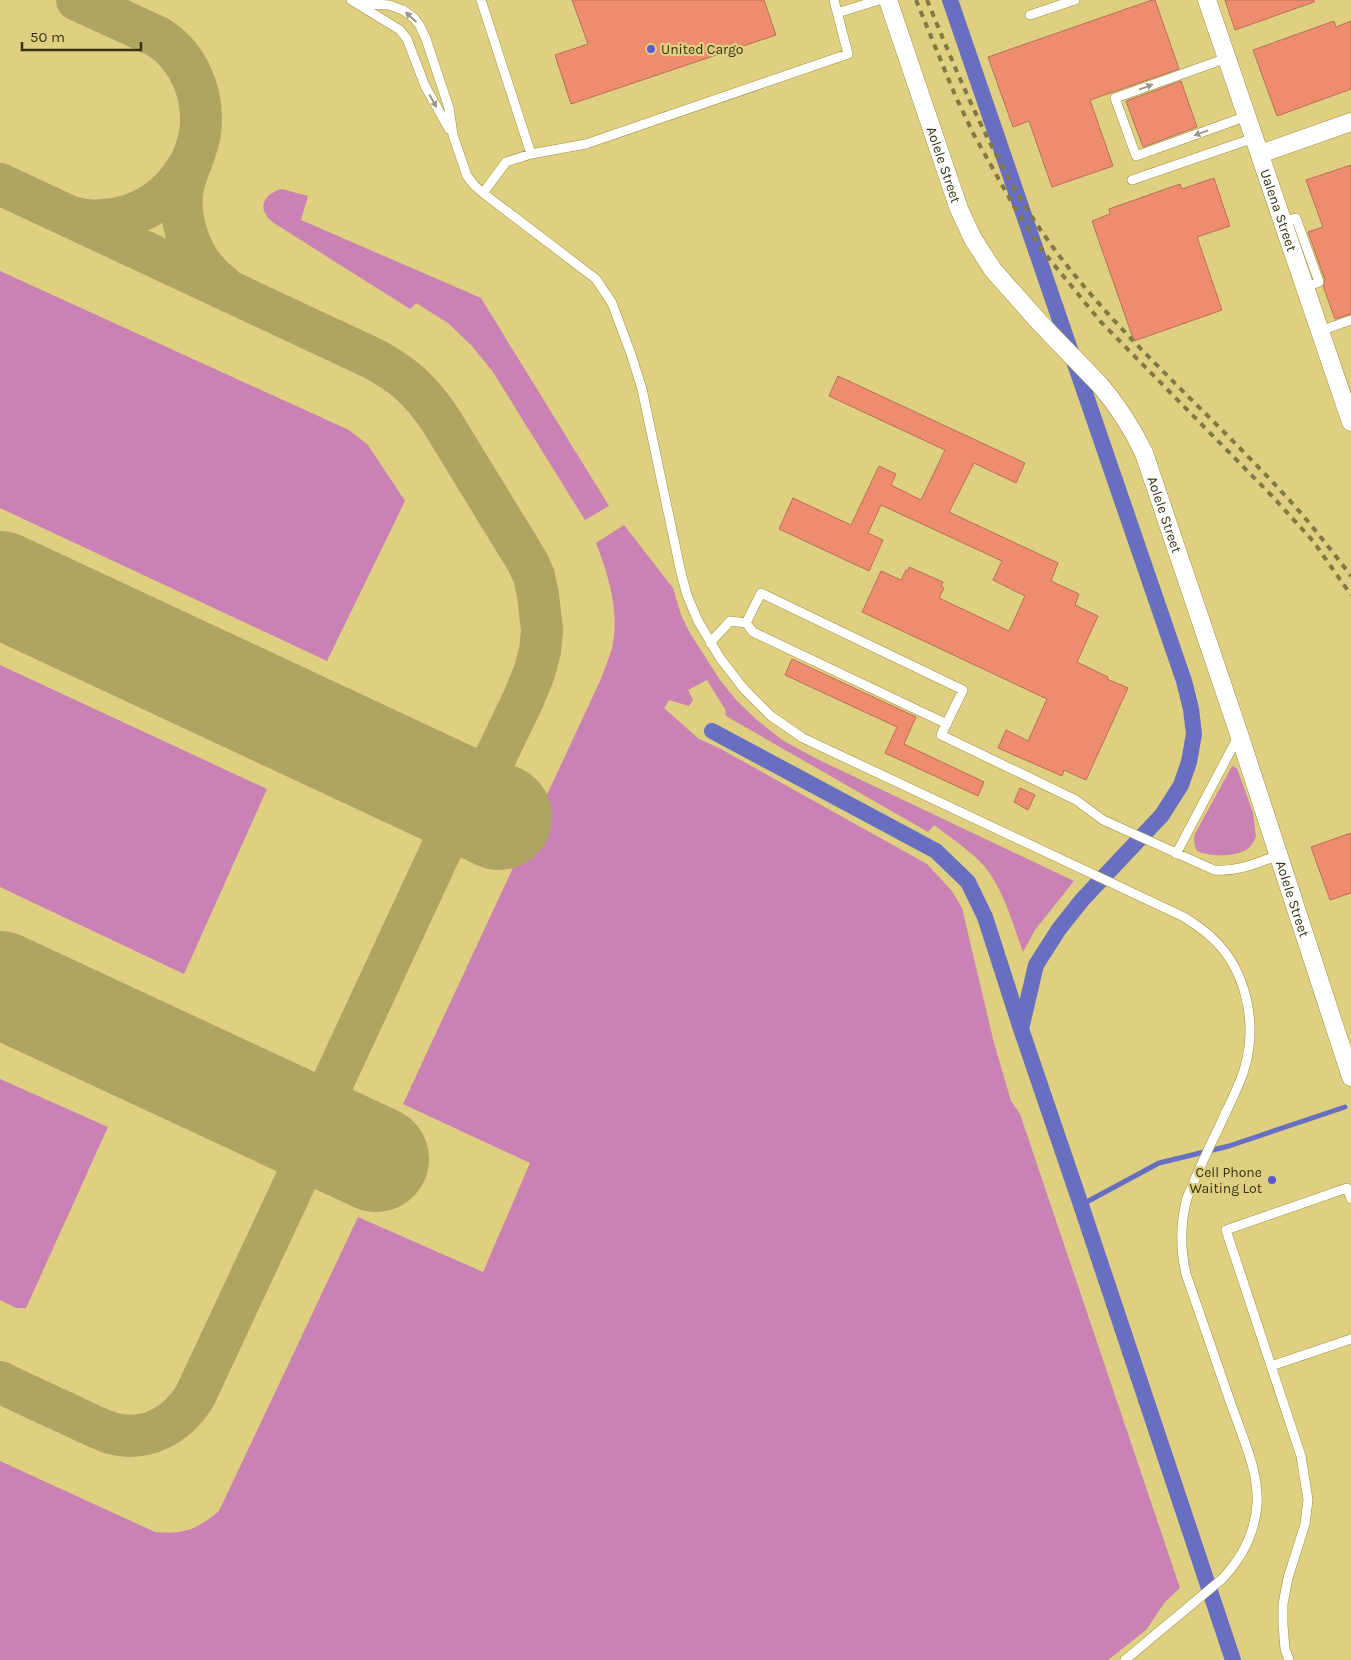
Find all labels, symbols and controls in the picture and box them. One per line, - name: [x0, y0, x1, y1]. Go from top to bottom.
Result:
- one-way arrow: [405, 11, 417, 23]
- scale bar: [22, 20, 141, 52]
- text: 50 m: [30, 28, 65, 46]
- place label: United Cargo: [661, 41, 744, 58]
- marker: United Cargo: [645, 43, 657, 55]
- one-way arrow: [1138, 83, 1153, 90]
- one-way arrow: [429, 94, 438, 107]
- street label: Aolele Street: [923, 124, 965, 205]
- one-way arrow: [1194, 129, 1209, 137]
- street label: Ualena Street: [1257, 167, 1301, 254]
- street label: Aolele Street: [1144, 474, 1186, 555]
- street label: Aolele Street: [1272, 858, 1313, 939]
- place label: Cell Phone Waiting Lot: [1189, 1164, 1262, 1197]
- marker: Cell Phone Waiting Lot: [1266, 1174, 1278, 1186]

